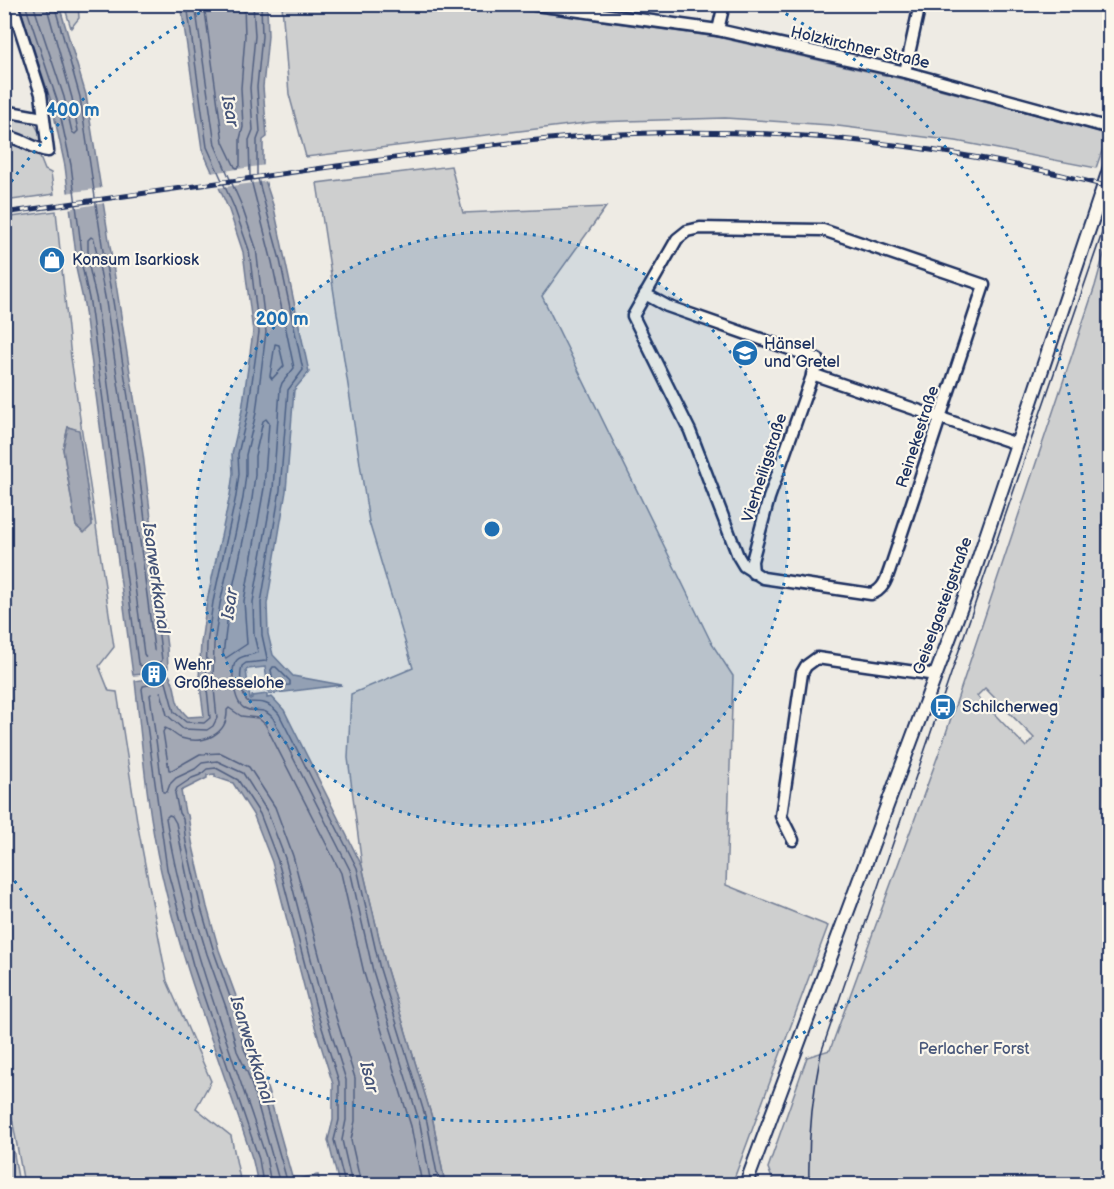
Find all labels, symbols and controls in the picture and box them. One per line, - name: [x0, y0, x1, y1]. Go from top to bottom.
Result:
- street label: Holzkirchner Straße: [789, 23, 932, 73]
- water label: Isar: [217, 93, 244, 130]
- text: 400 m: [46, 100, 100, 121]
- shop icon: Konsum Isarkiosk: [37, 245, 67, 275]
- place label: Konsum Isarkiosk: [72, 251, 199, 270]
- text: 200 m: [255, 309, 309, 330]
- place label: Hänsel und Gretel: [764, 335, 840, 372]
- school or university icon: Hänsel und Gretel: [730, 338, 760, 368]
- street label: Reinekestraße: [893, 383, 944, 490]
- street label: Vierheiligstraße: [738, 411, 792, 525]
- centre of rings: [482, 519, 502, 539]
- water label: Isarwerkkanal: [138, 520, 174, 636]
- street label: Geiselgasteigstraße: [909, 534, 977, 677]
- water label: Isar: [217, 586, 243, 622]
- place label: Wehr Großhesselohe: [174, 656, 285, 693]
- building icon: Wehr Großhesselohe: [139, 659, 169, 689]
- bus stop icon: Schilcherweg: [928, 692, 958, 722]
- place label: Schilcherweg: [962, 698, 1058, 717]
- water label: Isarwerkkanal: [225, 992, 279, 1107]
- park label: Perlacher Forst: [919, 1040, 1030, 1059]
- water label: Isar: [355, 1058, 383, 1096]

